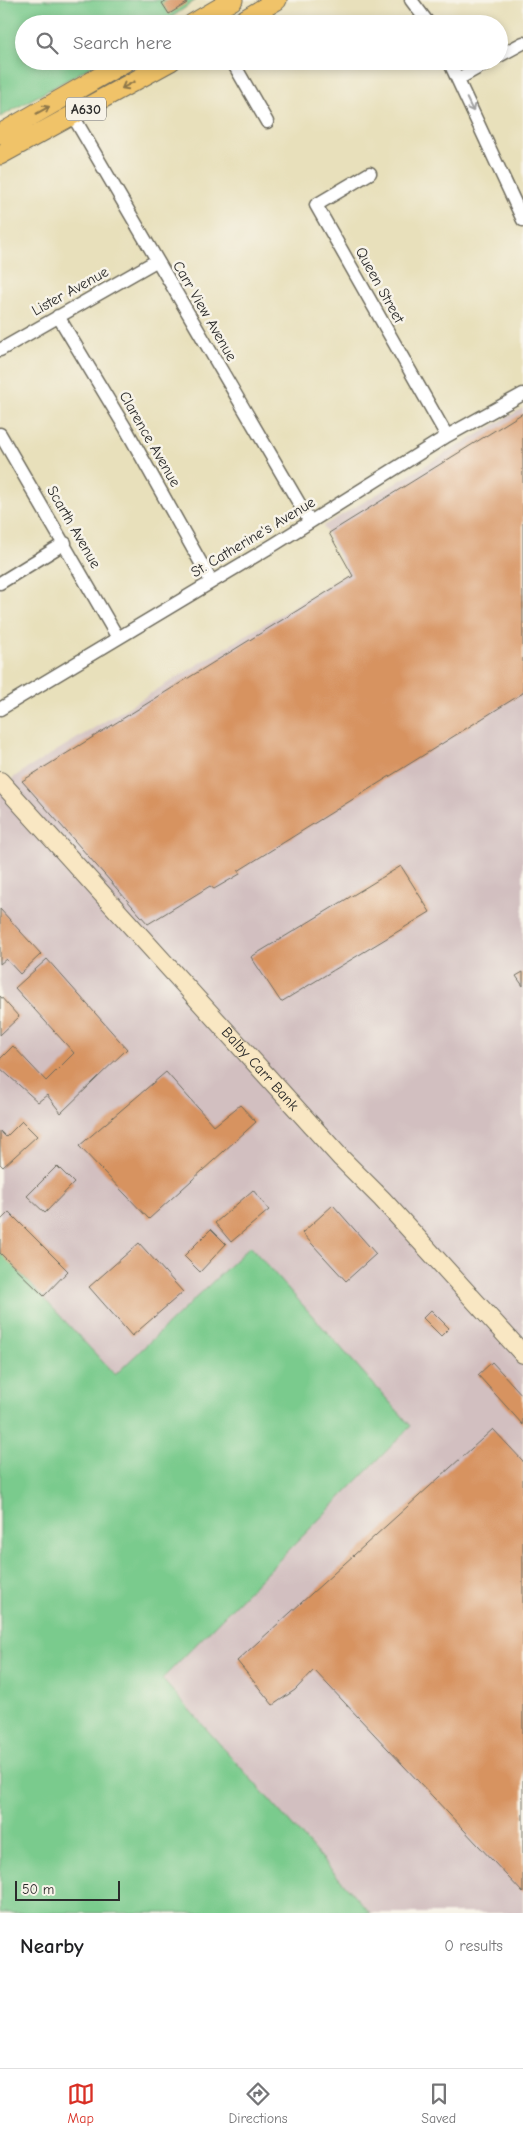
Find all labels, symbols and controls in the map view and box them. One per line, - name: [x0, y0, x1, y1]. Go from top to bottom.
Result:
- search box: [15, 15, 508, 70]
- icon: search: [33, 29, 61, 57]
- text: Search here: [73, 32, 172, 54]
- one-way arrow: [121, 80, 136, 90]
- one-way arrow: [466, 97, 475, 112]
- road number: A630: [66, 98, 106, 120]
- one-way arrow: [35, 105, 50, 115]
- street label: Queen Street: [352, 244, 409, 327]
- street label: Carr View Avenue: [169, 258, 241, 365]
- street label: Lister Avenue: [28, 262, 112, 320]
- street label: Clarence Avenue: [115, 388, 185, 490]
- street label: Scarth Avenue: [43, 483, 105, 572]
- street label: St. Catherine's Avenue: [188, 493, 319, 581]
- street label: Balby Carr Bank: [218, 1023, 303, 1115]
- scale bar: [15, 1878, 120, 1901]
- text: 50 m: [22, 1881, 54, 1898]
- text: Nearby: [20, 1934, 84, 1958]
- text: 0 results: [444, 1937, 503, 1955]
- tab: Map: [67, 2080, 95, 2127]
- tab: Directions: [228, 2080, 288, 2127]
- tab: Saved: [421, 2080, 456, 2127]

